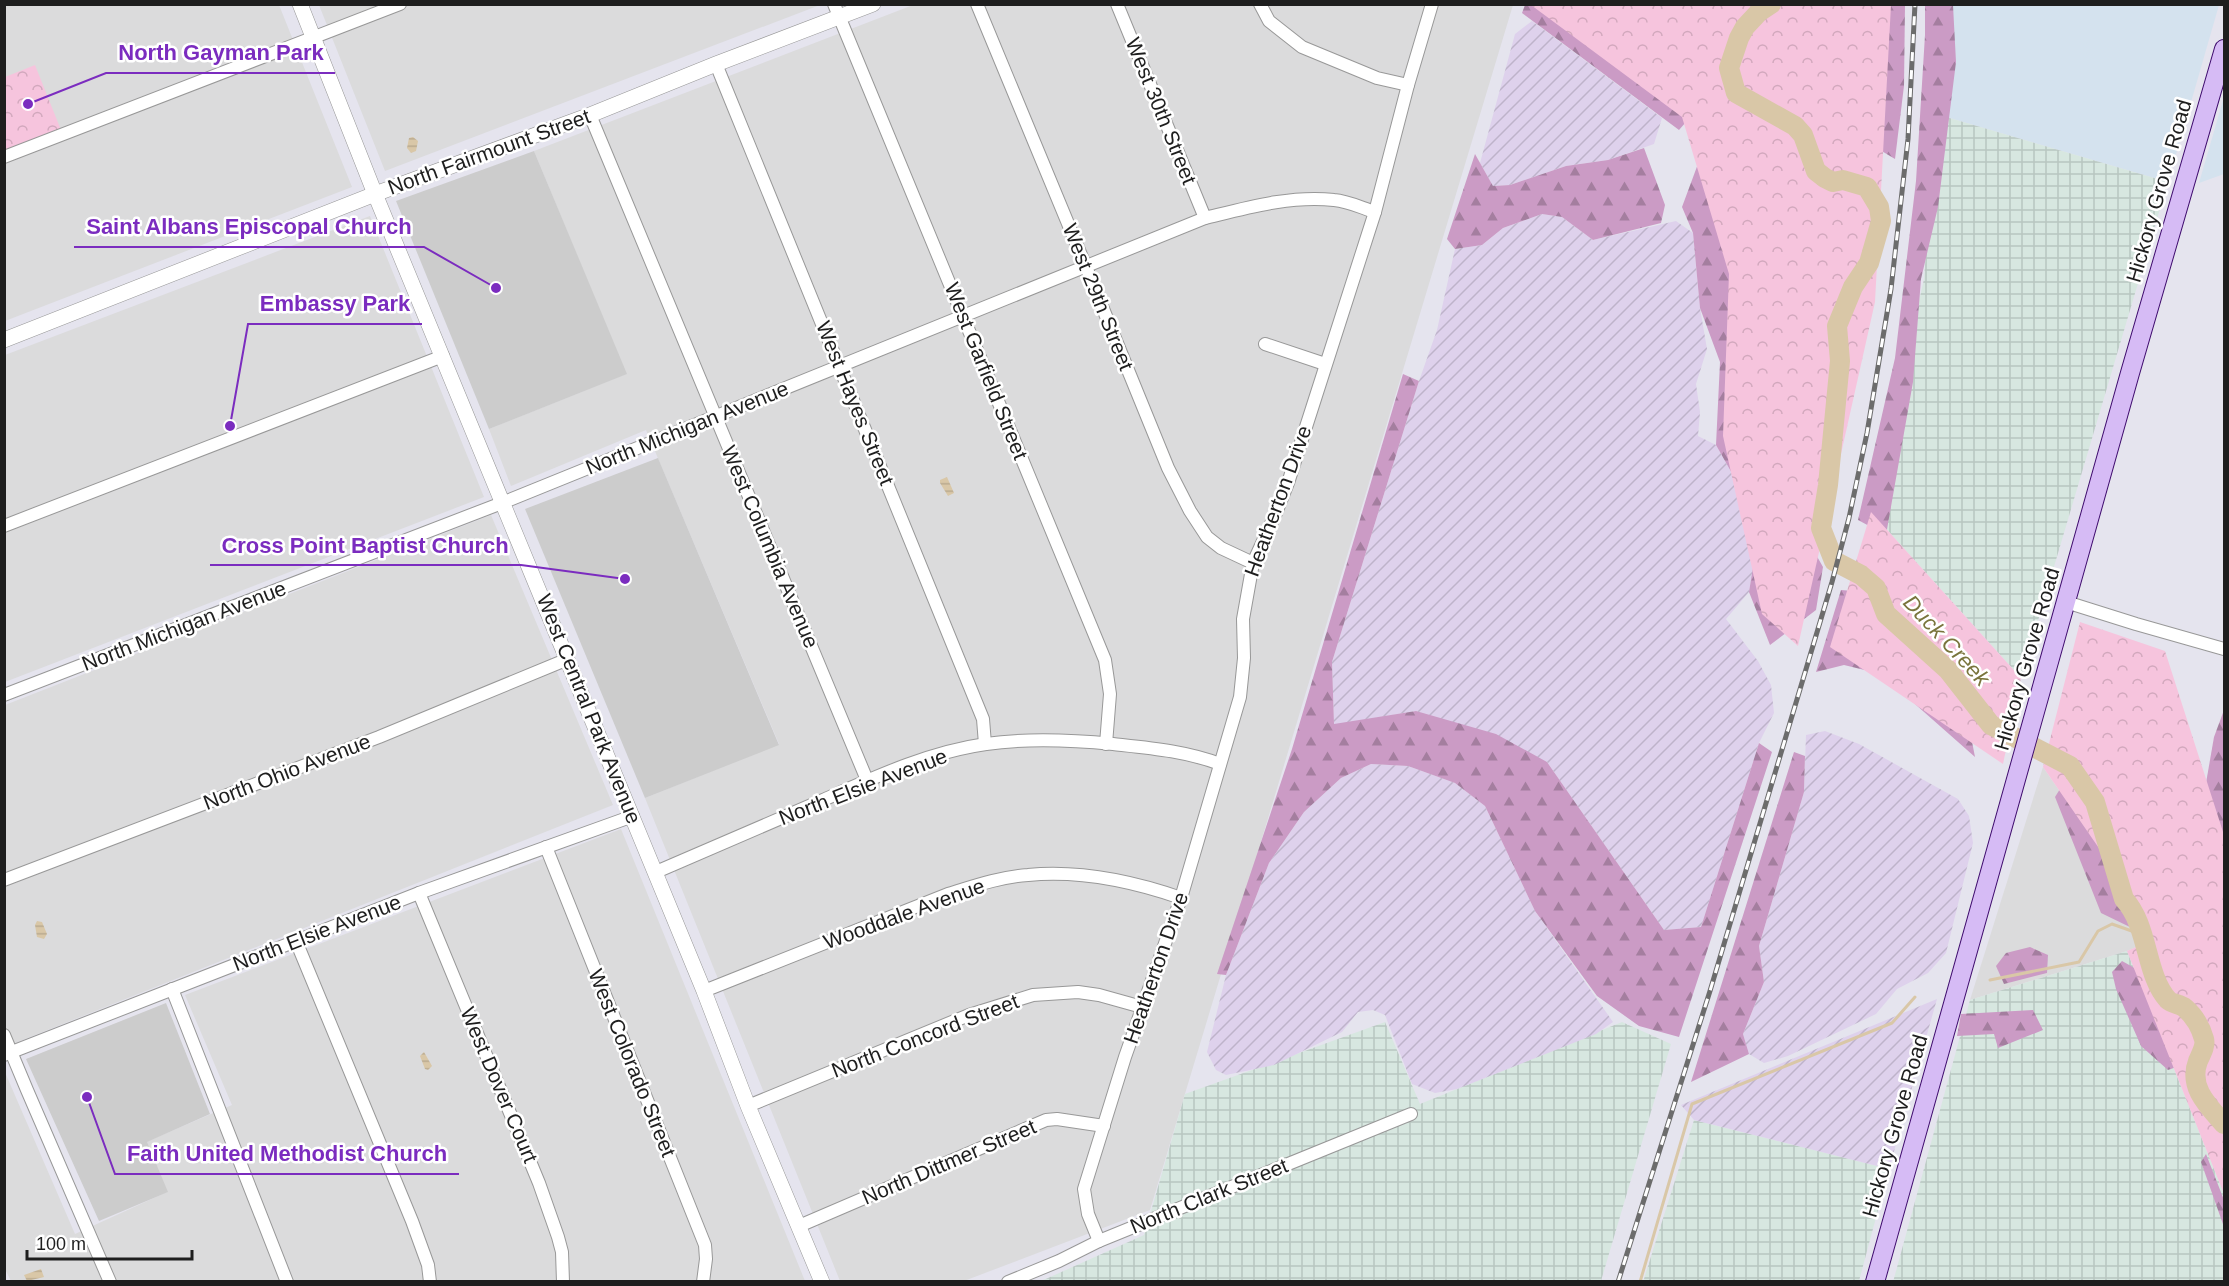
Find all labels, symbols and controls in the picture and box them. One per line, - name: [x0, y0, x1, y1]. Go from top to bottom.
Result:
- callout: North Gayman Park: [106, 33, 335, 73]
- street label: West 30th Street: [1122, 34, 1201, 188]
- text: North Gayman Park: [118, 40, 324, 65]
- street label: Hickory Grove Road: [2121, 97, 2196, 285]
- street label: North Fairmount Street: [385, 104, 593, 199]
- callout: Saint Albans Episcopal Church: [74, 207, 424, 247]
- text: Saint Albans Episcopal Church: [86, 214, 412, 239]
- street label: West 29th Street: [1059, 220, 1138, 374]
- street label: West Garfield Street: [940, 279, 1033, 463]
- callout: Embassy Park: [248, 284, 422, 324]
- text: Embassy Park: [260, 291, 411, 316]
- street label: West Hayes Street: [812, 318, 899, 488]
- street label: North Michigan Avenue: [582, 376, 792, 479]
- street label: Heatherton Drive: [1240, 422, 1315, 579]
- street label: West Columbia Avenue: [717, 442, 824, 651]
- callout: Cross Point Baptist Church: [210, 525, 521, 565]
- text: Cross Point Baptist Church: [221, 533, 509, 558]
- street label: Hickory Grove Road: [1989, 565, 2064, 753]
- street label: North Michigan Avenue: [79, 576, 289, 675]
- water label: Duck Creek: [1898, 590, 1996, 692]
- street label: West Central Park Avenue: [533, 591, 646, 827]
- street label: North Ohio Avenue: [200, 729, 374, 814]
- street label: North Elsie Avenue: [776, 744, 950, 829]
- street label: Wooddale Avenue: [820, 874, 987, 953]
- street label: Heatherton Drive: [1119, 889, 1192, 1047]
- street label: North Elsie Avenue: [230, 890, 404, 975]
- street label: West Colorado Street: [584, 966, 681, 1160]
- street label: North Concord Street: [828, 989, 1022, 1082]
- street label: West Dover Court: [456, 1004, 543, 1166]
- street label: Hickory Grove Road: [1857, 1032, 1932, 1220]
- street label: North Dittmer Street: [858, 1114, 1039, 1209]
- callout: Faith United Methodist Church: [115, 1134, 459, 1174]
- text: Faith United Methodist Church: [127, 1141, 447, 1166]
- street label: North Clark Street: [1127, 1153, 1291, 1238]
- scale bar: [27, 1223, 192, 1261]
- text: 100 m: [36, 1234, 86, 1254]

